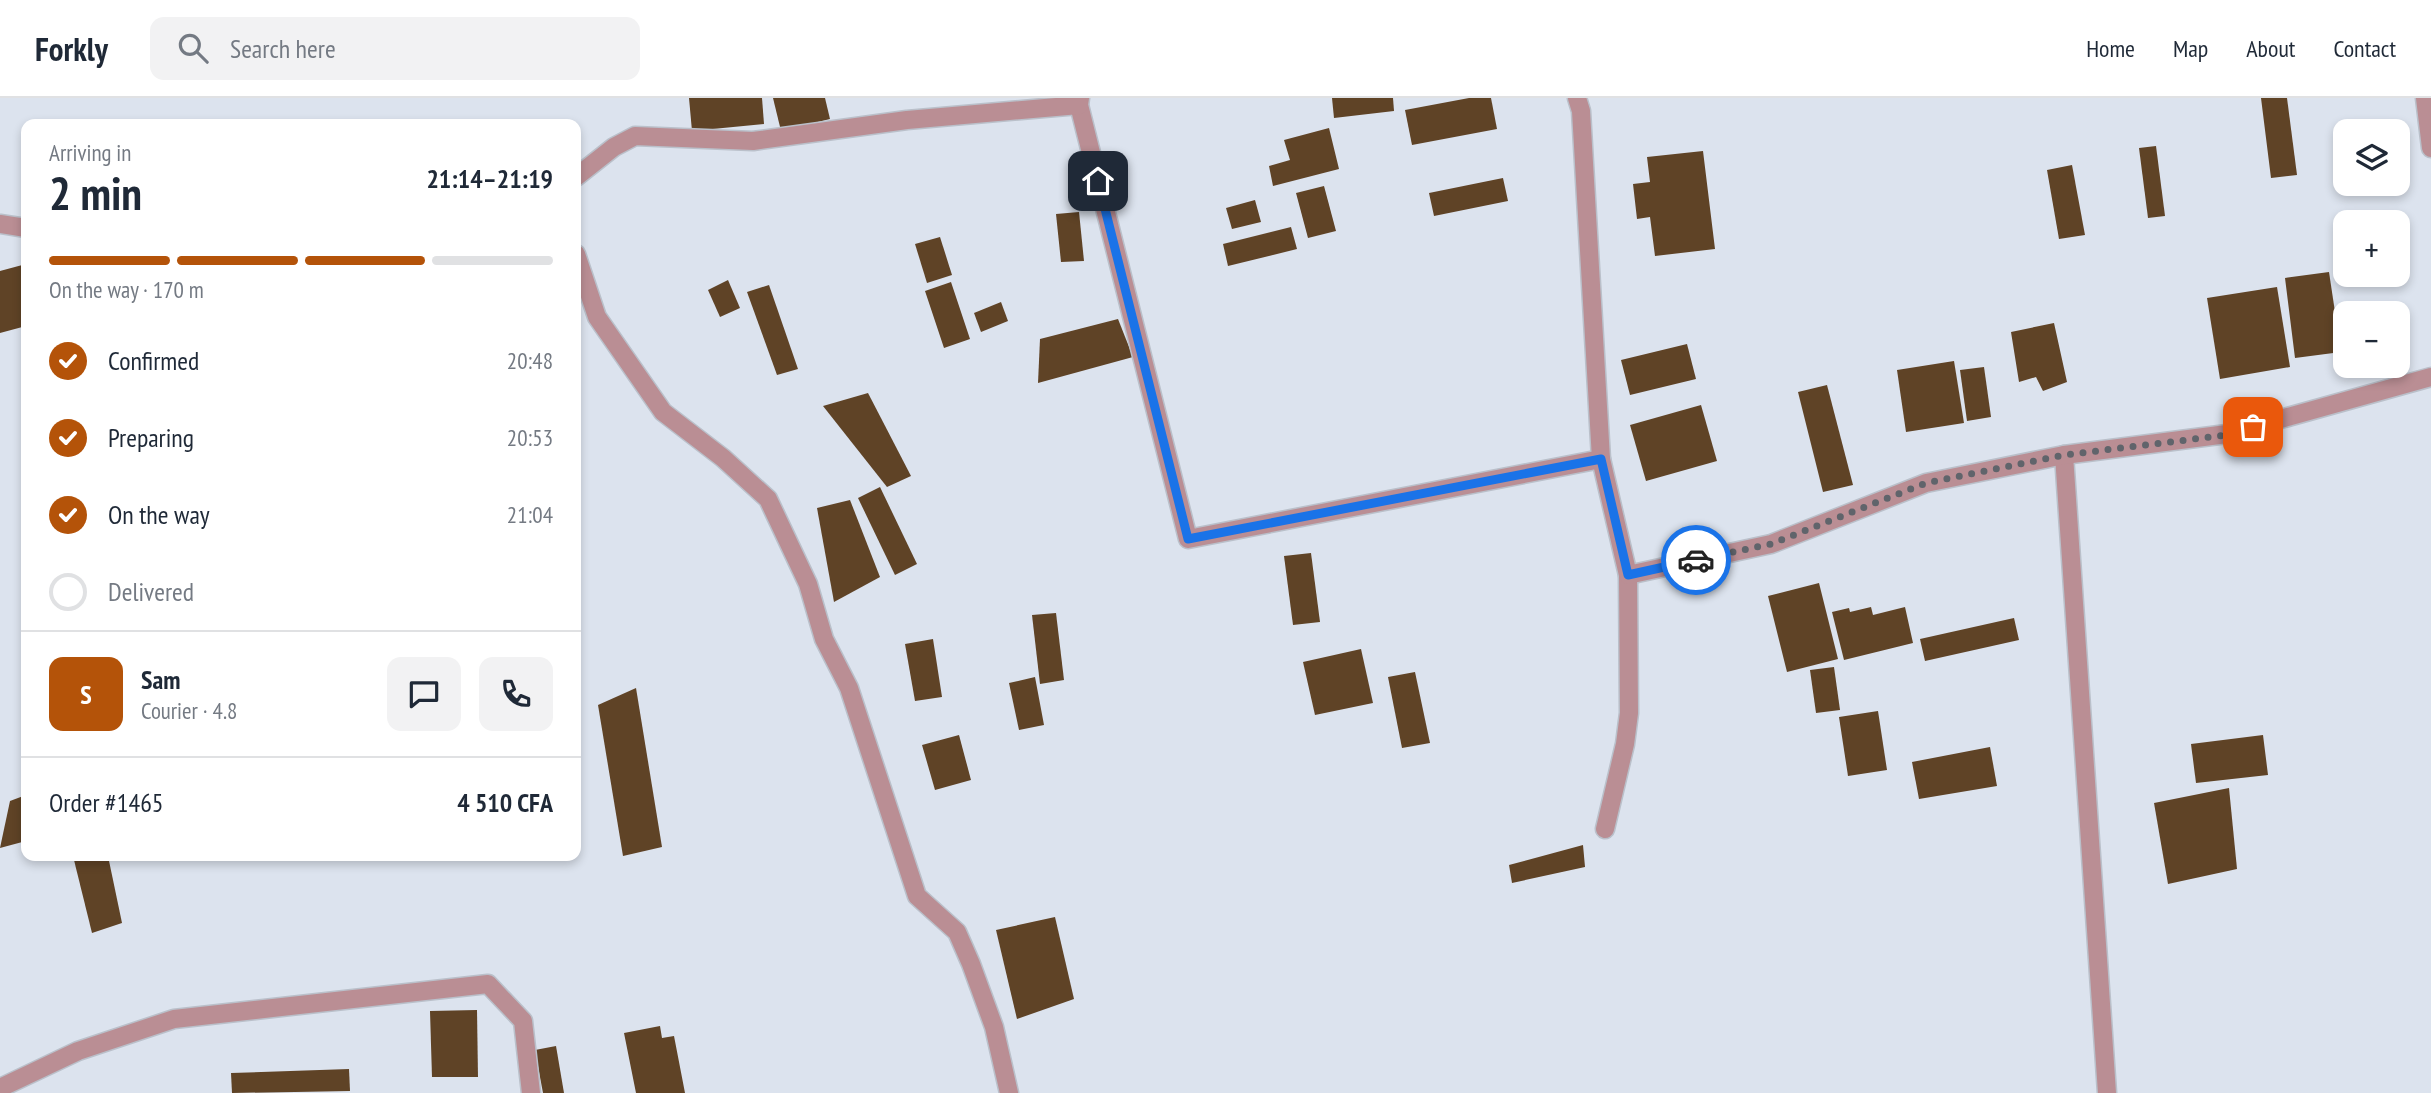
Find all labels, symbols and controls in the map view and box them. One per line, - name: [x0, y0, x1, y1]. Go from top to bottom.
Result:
- search box: [150, 17, 640, 80]
- text: Forkly: [35, 27, 108, 70]
- icon: search: [174, 29, 212, 67]
- text: Search here: [230, 32, 336, 65]
- text: Home: [2086, 33, 2135, 64]
- text: Map: [2173, 33, 2208, 64]
- text: About: [2246, 33, 2295, 64]
- text: Contact: [2333, 33, 2396, 64]
- map controls: [2333, 119, 2410, 378]
- button: layers: [2333, 119, 2410, 196]
- text: Arriving in: [49, 138, 131, 167]
- pin: [1068, 151, 1128, 211]
- text: 21:14–21:19: [426, 162, 553, 195]
- icon: home: [1079, 162, 1117, 200]
- text: 2 min: [49, 163, 142, 223]
- button: +: [2333, 210, 2410, 287]
- text: On the way · 170 m: [49, 275, 204, 304]
- button: −: [2333, 301, 2410, 378]
- icon: check: [49, 342, 87, 380]
- text: Confirmed: [108, 344, 199, 377]
- text: 20:48: [507, 346, 553, 375]
- pin: [2223, 397, 2283, 457]
- icon: bag: [2234, 408, 2272, 446]
- icon: check: [49, 419, 87, 457]
- text: Preparing: [108, 421, 194, 454]
- text: 20:53: [507, 423, 553, 452]
- icon: check: [49, 496, 87, 534]
- text: On the way: [108, 498, 210, 531]
- text: 21:04: [507, 500, 553, 529]
- courier: [1661, 525, 1731, 595]
- icon: car: [1677, 541, 1715, 579]
- text: Delivered: [108, 575, 194, 608]
- button: chat: [387, 657, 461, 731]
- button: phone: [479, 657, 553, 731]
- text: Sam: [141, 663, 180, 696]
- text: S: [80, 678, 92, 711]
- text: Courier · 4.8: [141, 696, 237, 725]
- text: Order #1465: [49, 786, 164, 819]
- text: 4 510 CFA: [457, 786, 553, 819]

